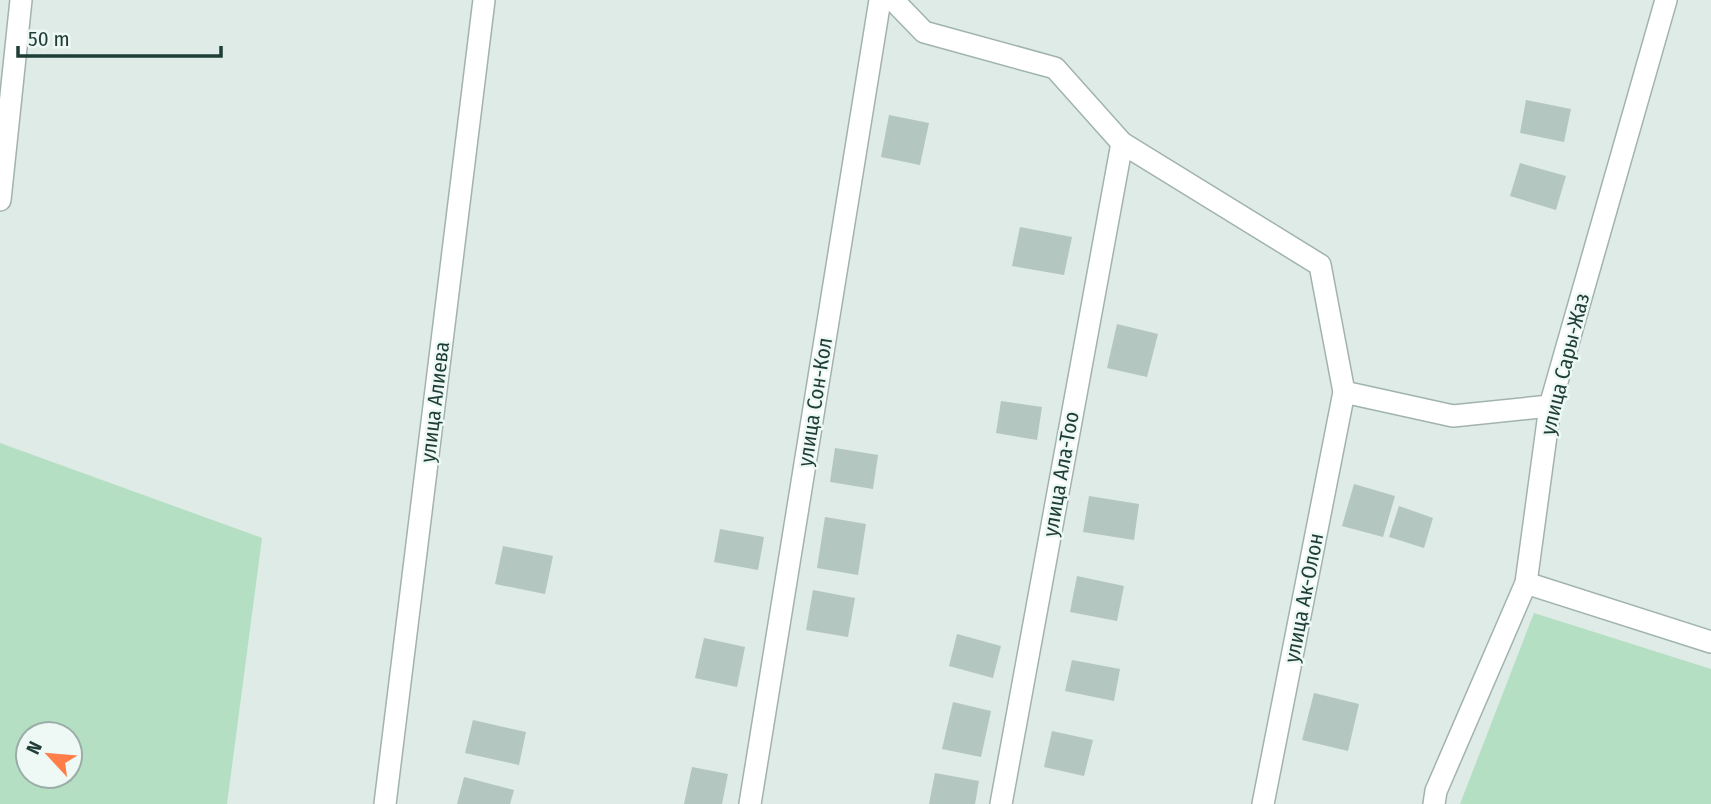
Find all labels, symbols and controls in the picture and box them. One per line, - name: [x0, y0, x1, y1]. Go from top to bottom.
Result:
- scale bar: [18, 14, 220, 58]
- text: 50 m: [28, 26, 70, 52]
- street label: улица Сары-Жаз: [1535, 290, 1595, 438]
- street label: улица Сон-Кол: [792, 336, 838, 468]
- street label: улица Алиева: [415, 340, 455, 464]
- street label: улица Ала-Тоо: [1037, 409, 1085, 539]
- street label: улица Ак-Олон: [1279, 531, 1329, 665]
- north arrow: [14, 720, 84, 790]
- text: N: [21, 738, 47, 758]

